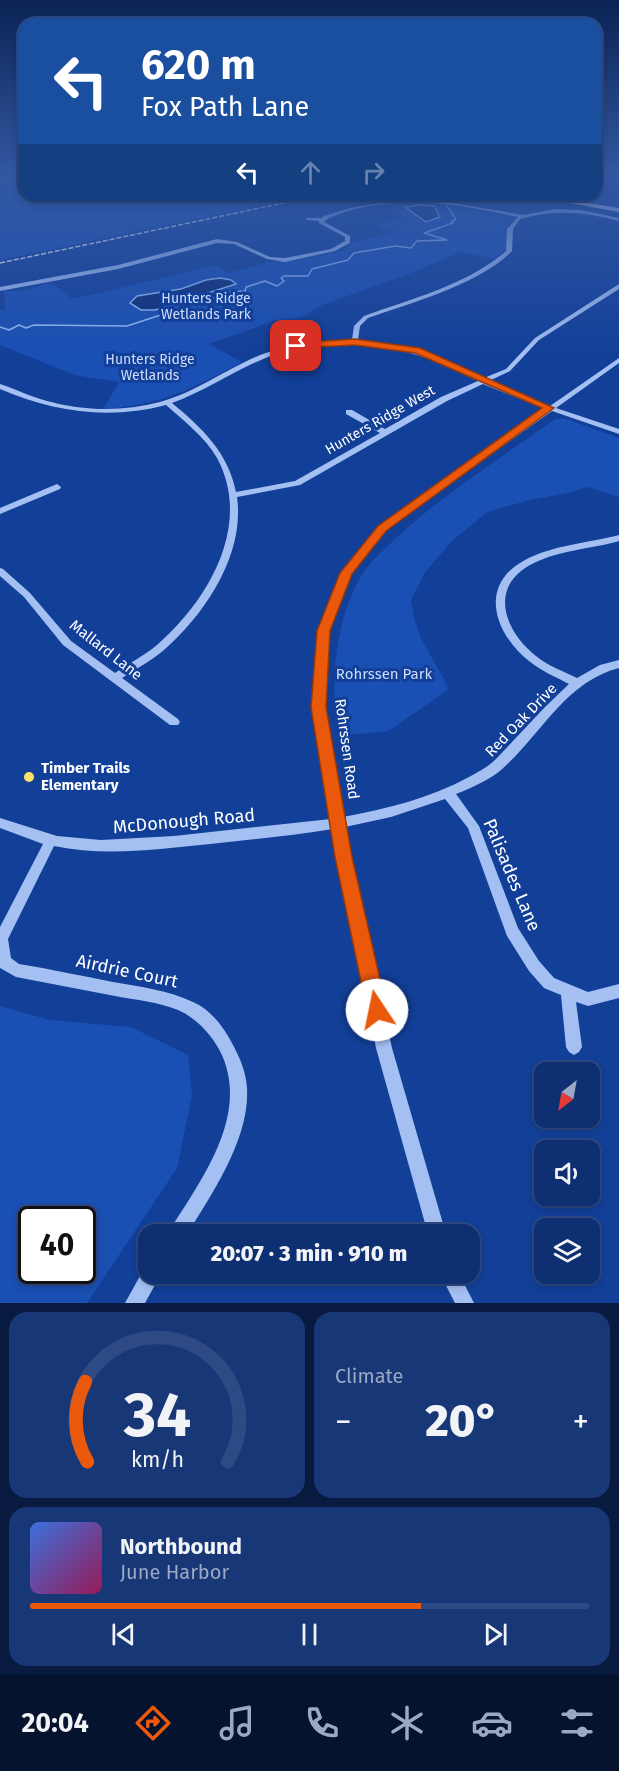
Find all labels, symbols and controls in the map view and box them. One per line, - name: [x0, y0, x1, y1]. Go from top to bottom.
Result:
- text: 620 m: [141, 40, 256, 90]
- icon: left: [42, 42, 120, 120]
- text: Fox Path Lane: [141, 91, 309, 123]
- icon: left: [231, 156, 264, 189]
- icon: ahead: [294, 156, 327, 189]
- icon: right: [357, 156, 390, 189]
- park label: Hunters Ridge Wetlands Park: [161, 290, 252, 323]
- pin: [270, 320, 321, 371]
- icon: arrive: [279, 329, 312, 362]
- park label: Hunters Ridge Wetlands: [105, 351, 195, 384]
- street label: Hunters Ridge West: [322, 381, 439, 458]
- street label: Mallard Lane: [66, 616, 146, 684]
- park label: Rohrssen Park: [336, 665, 432, 683]
- street label: Red Oak Drive: [481, 680, 561, 760]
- street label: Rohrssen Road: [331, 698, 363, 800]
- place label: Timber Trails Elementary: [41, 759, 130, 794]
- marker: Timber Trails Elementary: [22, 770, 36, 784]
- street label: McDonough Road: [112, 804, 256, 838]
- street label: Palisades Lane: [478, 815, 546, 935]
- street label: Airdrie Court: [74, 949, 180, 993]
- position arrow: [345, 978, 409, 1042]
- north arrow: [534, 1062, 600, 1128]
- map controls: [534, 1062, 600, 1284]
- button: sound: [534, 1140, 600, 1206]
- speed limit sign: 40: [18, 1206, 96, 1284]
- button: layers: [534, 1218, 600, 1284]
- text: 20:07 · 3 min · 910 m: [211, 1240, 407, 1267]
- text: Climate: [335, 1364, 403, 1388]
- text: 34: [122, 1378, 191, 1453]
- text: 20°: [425, 1394, 499, 1448]
- text: −: [335, 1402, 352, 1442]
- text: +: [573, 1402, 589, 1442]
- text: km/h: [130, 1447, 184, 1473]
- text: Northbound: [120, 1533, 242, 1560]
- text: June Harbor: [120, 1560, 229, 1584]
- icon: previous: [107, 1618, 140, 1651]
- icon: pause: [293, 1618, 326, 1651]
- icon: next: [479, 1618, 512, 1651]
- icon: directions: [132, 1702, 174, 1744]
- icon: music: [216, 1702, 258, 1744]
- icon: phone: [301, 1702, 343, 1744]
- icon: climate: [386, 1702, 428, 1744]
- icon: car: [471, 1702, 513, 1744]
- icon: filters: [556, 1702, 598, 1744]
- text: 20:04: [21, 1707, 89, 1739]

